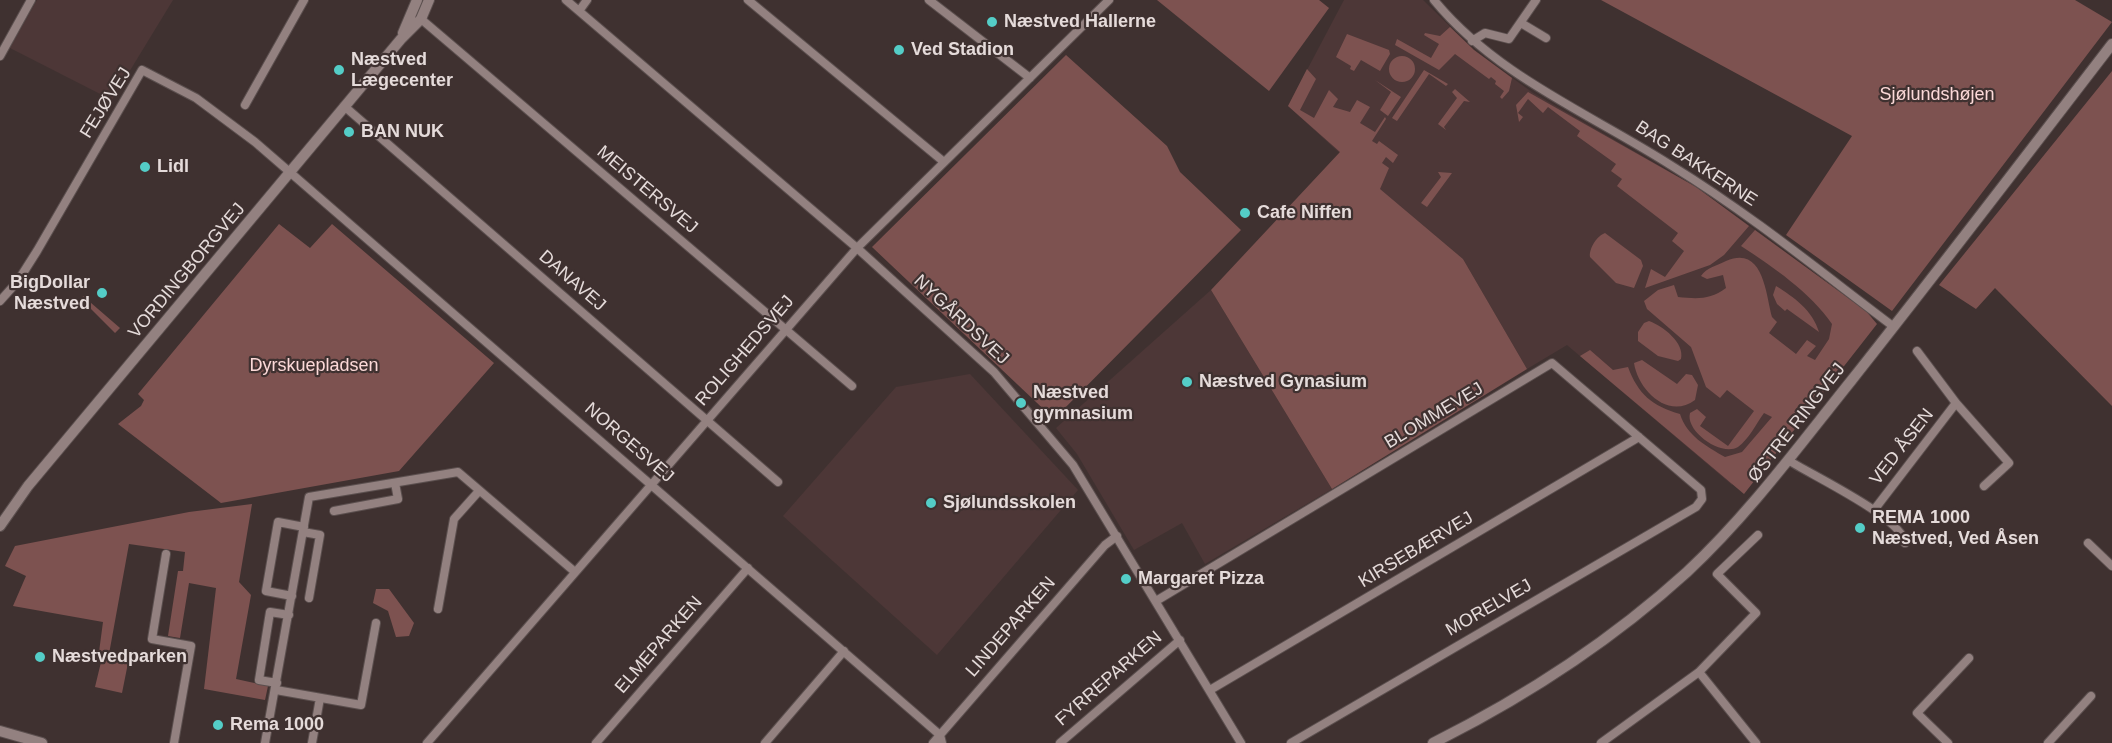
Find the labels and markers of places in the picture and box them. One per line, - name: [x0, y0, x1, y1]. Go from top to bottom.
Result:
- place label: Næstved Hallerne: [1004, 11, 1156, 33]
- marker: Næstved Hallerne: [985, 15, 999, 29]
- place label: Ved Stadion: [911, 39, 1014, 61]
- marker: Ved Stadion: [892, 43, 906, 57]
- place label: Næstved Lægecenter: [351, 49, 453, 92]
- marker: Næstved Lægecenter: [332, 63, 346, 77]
- place label: BAN NUK: [361, 121, 444, 143]
- marker: BAN NUK: [342, 125, 356, 139]
- place label: Lidl: [157, 156, 189, 178]
- marker: Lidl: [138, 160, 152, 174]
- place label: Cafe Niffen: [1257, 202, 1352, 224]
- marker: Cafe Niffen: [1238, 206, 1252, 220]
- place label: BigDollar Næstved: [10, 272, 90, 314]
- marker: BigDollar Næstved: [95, 286, 109, 300]
- place label: Næstved Gynasium: [1199, 371, 1367, 393]
- marker: Næstved Gynasium: [1180, 375, 1194, 389]
- place label: Næstved gymnasium: [1033, 382, 1133, 424]
- marker: Næstved gymnasium: [1014, 396, 1028, 410]
- place label: Sjølundsskolen: [943, 492, 1076, 514]
- marker: Sjølundsskolen: [924, 496, 938, 510]
- place label: REMA 1000 Næstved, Ved Åsen: [1872, 507, 2039, 550]
- marker: REMA 1000 Næstved, Ved Åsen: [1853, 521, 1867, 535]
- place label: Margaret Pizza: [1138, 568, 1264, 590]
- marker: Margaret Pizza: [1119, 572, 1133, 586]
- place label: Næstvedparken: [52, 646, 187, 668]
- marker: Næstvedparken: [33, 650, 47, 664]
- place label: Rema 1000: [230, 714, 324, 736]
- marker: Rema 1000: [211, 718, 225, 732]

